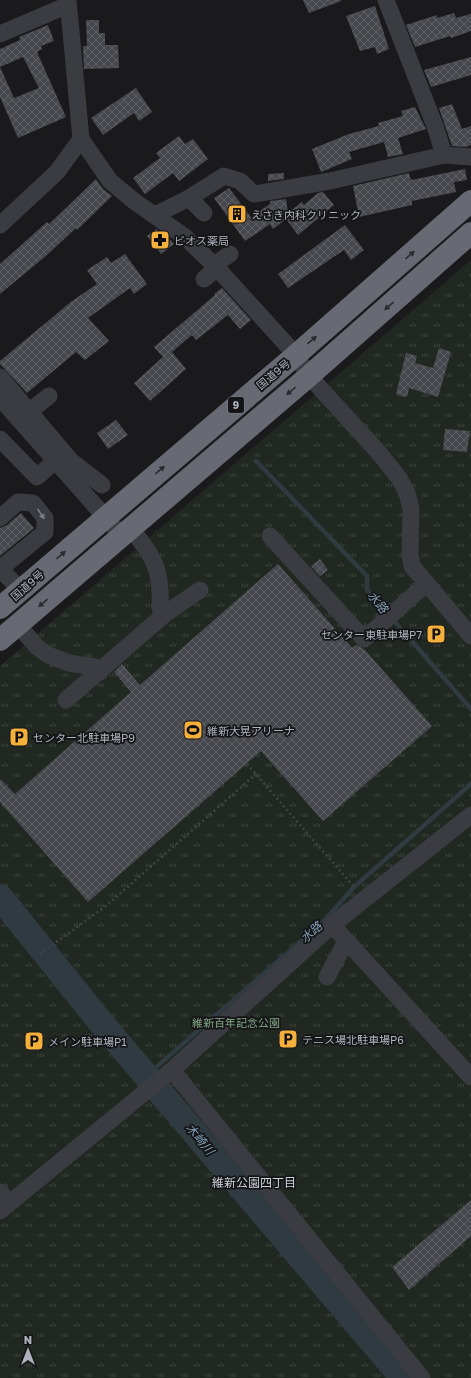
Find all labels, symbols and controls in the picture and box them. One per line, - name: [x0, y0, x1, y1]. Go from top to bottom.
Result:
- building icon: えさき内科クリニック: [226, 203, 248, 225]
- place label: えさき内科クリニック: [251, 208, 361, 221]
- pharmacy icon: ビオス薬局: [149, 229, 171, 251]
- place label: ビオス薬局: [174, 234, 229, 247]
- one-way arrow: [405, 250, 415, 259]
- one-way arrow: [384, 301, 394, 310]
- one-way arrow: [307, 336, 317, 345]
- street label: 国道9号: [254, 356, 292, 392]
- one-way arrow: [286, 387, 297, 396]
- road number: 9: [228, 397, 244, 413]
- one-way arrow: [155, 466, 164, 475]
- one-way arrow: [37, 508, 45, 519]
- one-way arrow: [56, 550, 66, 559]
- street label: 国道9号: [8, 567, 46, 603]
- water label: 水路: [365, 588, 392, 617]
- one-way arrow: [38, 598, 49, 607]
- parking icon: センター東駐車場P7: [425, 623, 447, 645]
- place label: センター東駐車場P7: [321, 628, 422, 641]
- sports icon: 維新大晃アリーナ: [182, 719, 204, 741]
- place label: 維新大晃アリーナ: [207, 724, 295, 737]
- parking icon: センター北駐車場P9: [8, 726, 30, 748]
- place label: センター北駐車場P9: [33, 731, 135, 744]
- water label: 水路: [297, 918, 326, 946]
- park label: 維新百年記念公園: [192, 1016, 280, 1029]
- parking icon: テニス場北駐車場P6: [277, 1028, 299, 1050]
- parking icon: メイン駐車場P1: [23, 1030, 45, 1052]
- place label: テニス場北駐車場P6: [302, 1033, 404, 1046]
- place label: メイン駐車場P1: [48, 1035, 127, 1048]
- water label: 木崎川: [183, 1120, 219, 1159]
- district label: 維新公園四丁目: [212, 1175, 296, 1190]
- north arrow: [8, 1330, 48, 1370]
- text: N: [24, 1333, 32, 1346]

